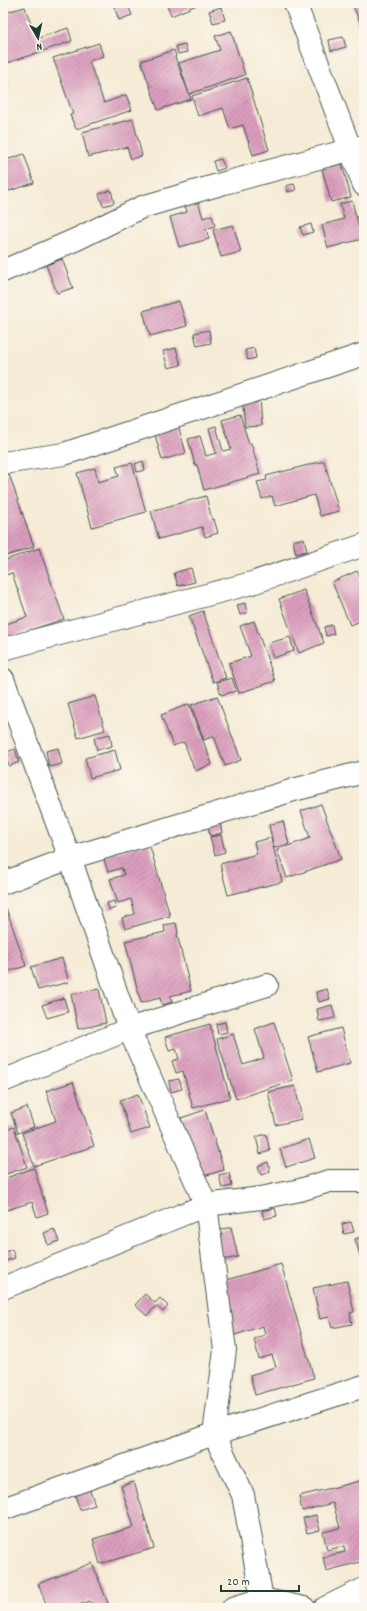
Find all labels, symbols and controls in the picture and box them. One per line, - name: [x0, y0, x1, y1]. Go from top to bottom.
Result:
- north arrow: [18, 18, 58, 58]
- text: N: [35, 38, 43, 54]
- scale bar: [221, 1567, 299, 1593]
- text: 20 m: [227, 1574, 250, 1591]

